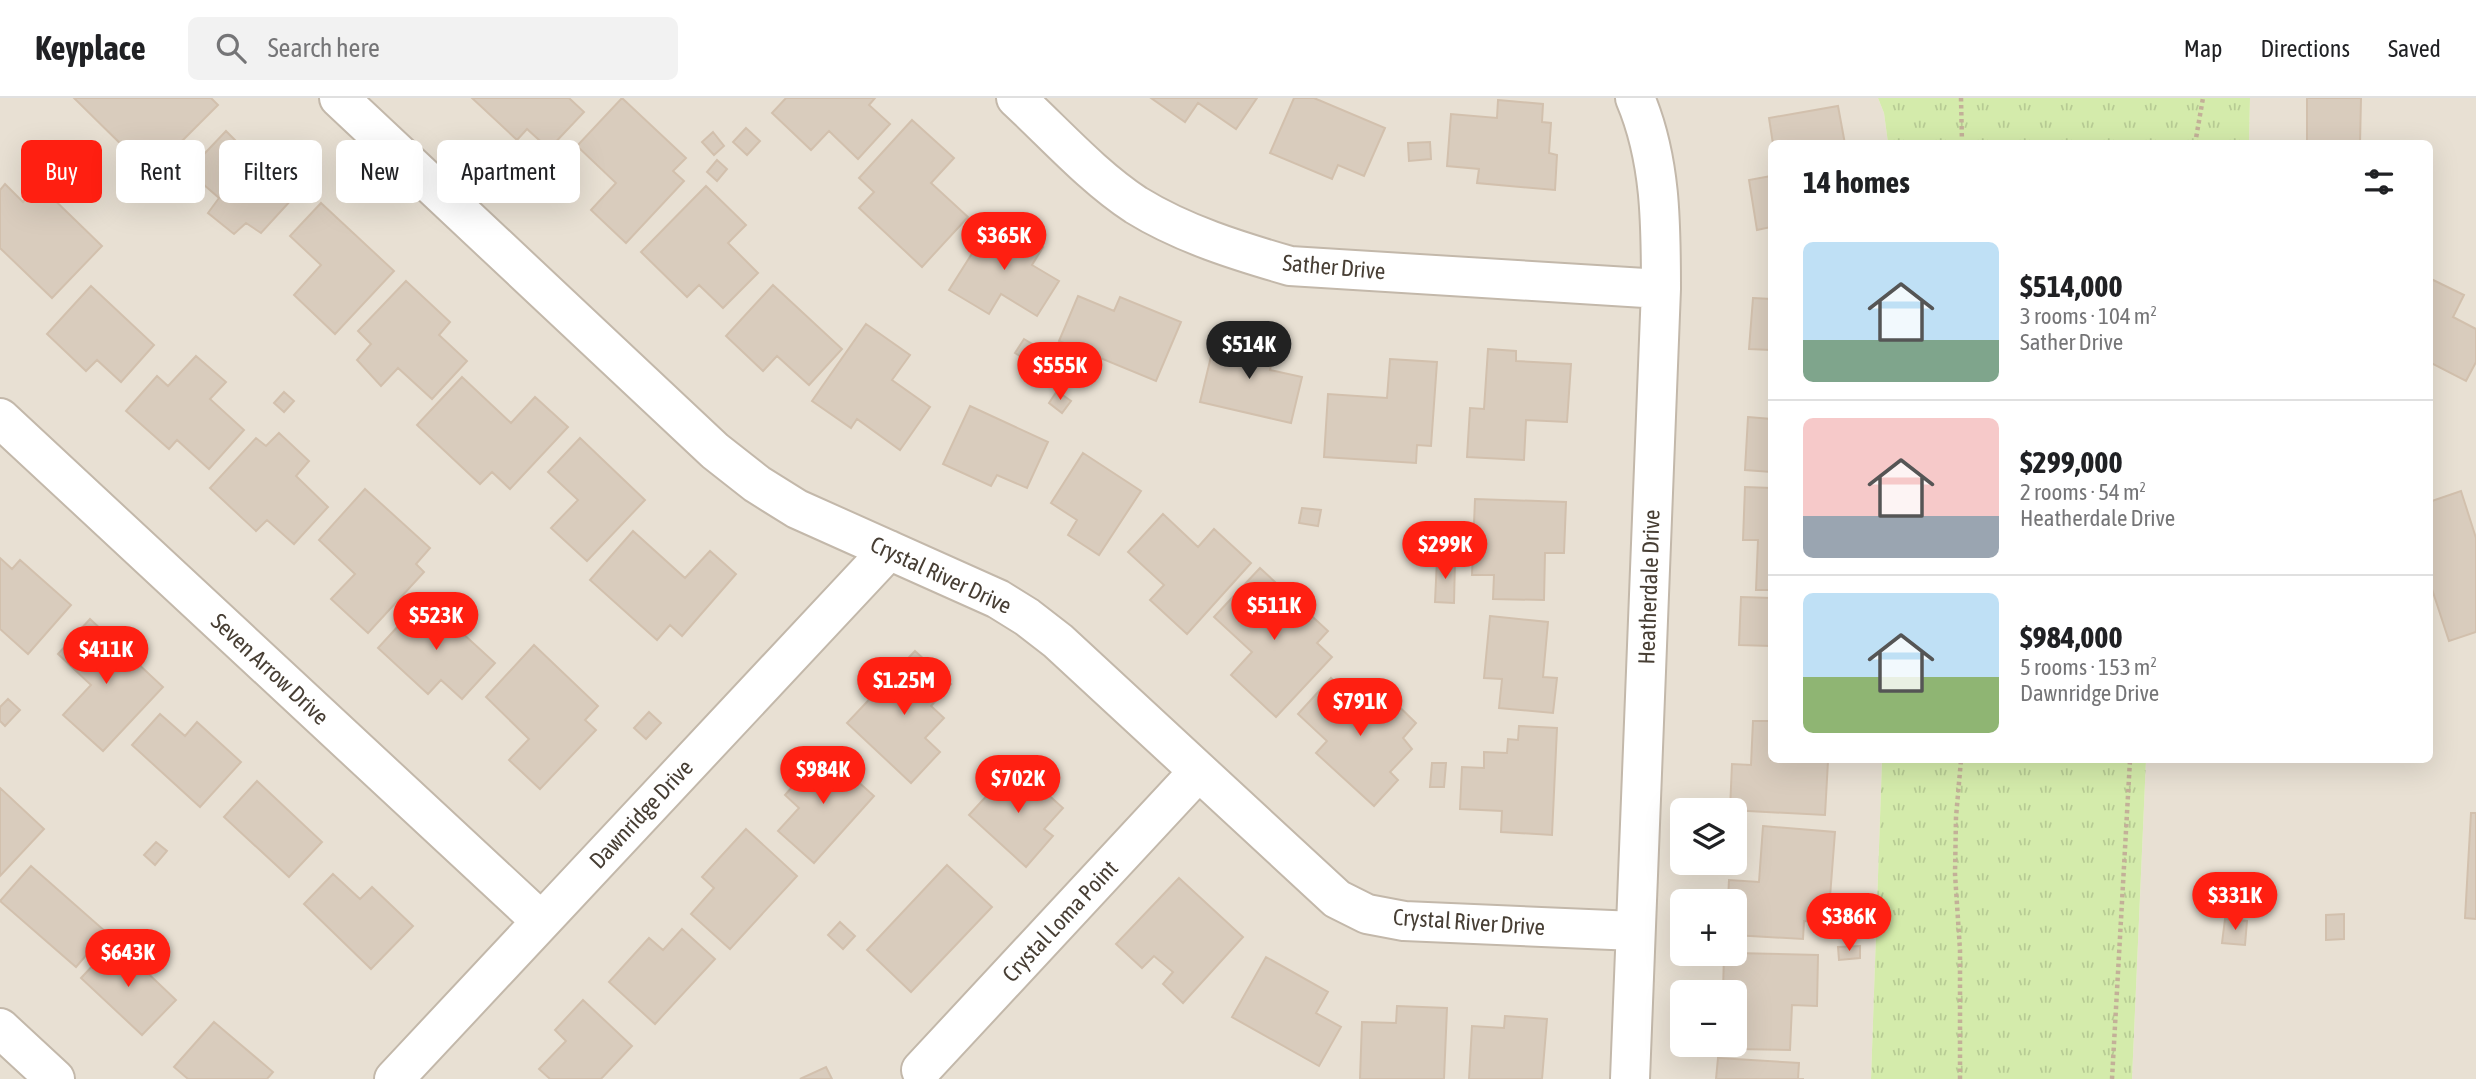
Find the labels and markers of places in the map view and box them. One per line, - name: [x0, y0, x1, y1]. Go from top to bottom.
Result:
- pin: $365K: [955, 212, 1053, 272]
- pin: $514K: [1200, 322, 1298, 381]
- pin: $555K: [1011, 342, 1109, 402]
- pin: $299K: [1396, 522, 1494, 581]
- pin: $511K: [1225, 582, 1323, 642]
- pin: $523K: [387, 592, 485, 652]
- pin: $411K: [57, 626, 155, 686]
- pin: $1.25M: [847, 658, 961, 717]
- pin: $791K: [1311, 678, 1409, 738]
- pin: $984K: [774, 746, 872, 806]
- pin: $702K: [969, 756, 1067, 815]
- pin: $331K: [2186, 872, 2284, 932]
- pin: $386K: [1800, 894, 1898, 953]
- pin: $643K: [79, 930, 177, 989]

